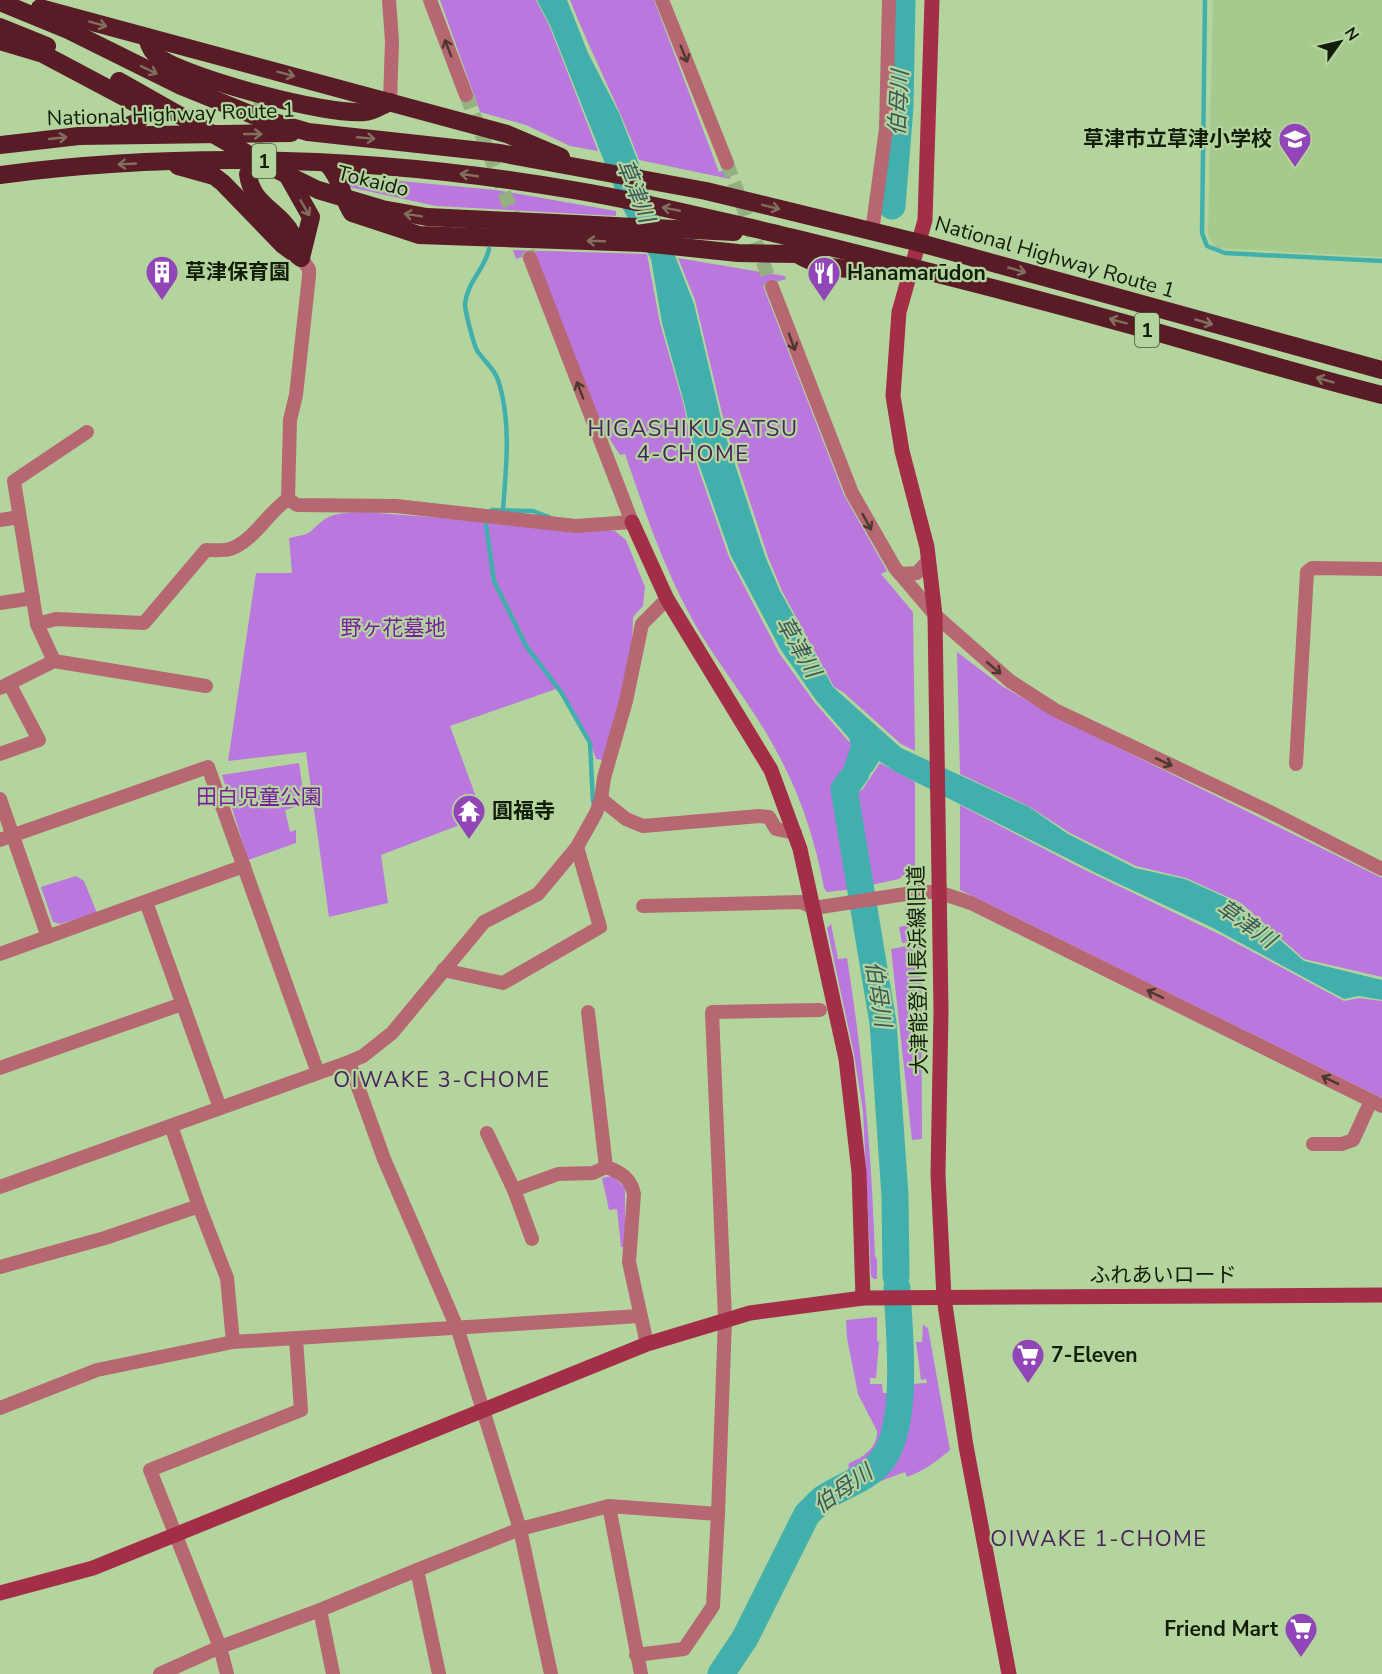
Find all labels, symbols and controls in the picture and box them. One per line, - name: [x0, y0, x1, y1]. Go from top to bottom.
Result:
- north arrow: [1310, 12, 1370, 72]
- one-way arrow: [88, 19, 107, 30]
- text: N: [1339, 23, 1364, 45]
- one-way arrow: [442, 39, 453, 57]
- one-way arrow: [679, 45, 690, 63]
- one-way arrow: [139, 64, 157, 76]
- water label: 伯母川: [882, 67, 916, 137]
- one-way arrow: [276, 69, 295, 80]
- street label: National Highway Route 1: [46, 96, 296, 132]
- school or university icon: 草津市立草津小学校: [1277, 121, 1313, 168]
- place label: 草津市立草津小学校: [1083, 125, 1272, 153]
- one-way arrow: [242, 128, 262, 140]
- one-way arrow: [48, 132, 68, 143]
- one-way arrow: [356, 133, 376, 144]
- road number: 1: [252, 144, 276, 178]
- water label: 草津川: [609, 155, 662, 229]
- one-way arrow: [118, 159, 138, 170]
- street label: Tokaido: [334, 159, 412, 203]
- one-way arrow: [459, 169, 479, 180]
- one-way arrow: [300, 199, 312, 216]
- one-way arrow: [761, 202, 780, 214]
- one-way arrow: [661, 203, 681, 214]
- one-way arrow: [404, 209, 424, 220]
- street label: National Highway Route 1: [932, 209, 1178, 305]
- one-way arrow: [587, 235, 607, 247]
- building icon: 草津保育園: [144, 254, 180, 301]
- restaurant icon: Hanamarūdon: [806, 255, 842, 302]
- place label: 草津保育園: [185, 258, 290, 286]
- place label: Hanamarūdon: [847, 259, 986, 287]
- one-way arrow: [1007, 265, 1026, 276]
- road number: 1: [1135, 313, 1159, 347]
- one-way arrow: [1109, 315, 1128, 326]
- one-way arrow: [1195, 317, 1214, 329]
- one-way arrow: [787, 332, 798, 351]
- one-way arrow: [1316, 374, 1335, 386]
- one-way arrow: [574, 381, 585, 400]
- district label: HIGASHIKUSATSU 4-CHOME: [588, 414, 798, 469]
- one-way arrow: [861, 513, 873, 530]
- water label: 草津川: [769, 611, 828, 685]
- park label: 野ヶ花墓地: [341, 614, 446, 642]
- one-way arrow: [986, 661, 1001, 675]
- one-way arrow: [1155, 756, 1173, 768]
- park label: 田白児童公園: [196, 783, 322, 811]
- temple icon: 圓福寺: [451, 793, 487, 840]
- place label: 圓福寺: [492, 797, 555, 825]
- street label: 大津能登川長浜線旧道: [902, 865, 934, 1075]
- water label: 草津川: [1210, 893, 1283, 956]
- water label: 伯母川: [858, 959, 898, 1031]
- one-way arrow: [1146, 988, 1164, 999]
- district label: OIWAKE 3-CHOME: [333, 1065, 551, 1095]
- one-way arrow: [1321, 1074, 1339, 1086]
- street label: ふれあいロード: [1090, 1261, 1237, 1289]
- supermarket icon: 7-Eleven: [1010, 1337, 1046, 1384]
- place label: 7-Eleven: [1051, 1341, 1138, 1369]
- water label: 伯母川: [807, 1457, 880, 1520]
- district label: OIWAKE 1-CHOME: [990, 1524, 1208, 1554]
- supermarket icon: Friend Mart: [1283, 1611, 1319, 1658]
- place label: Friend Mart: [1164, 1615, 1279, 1643]

